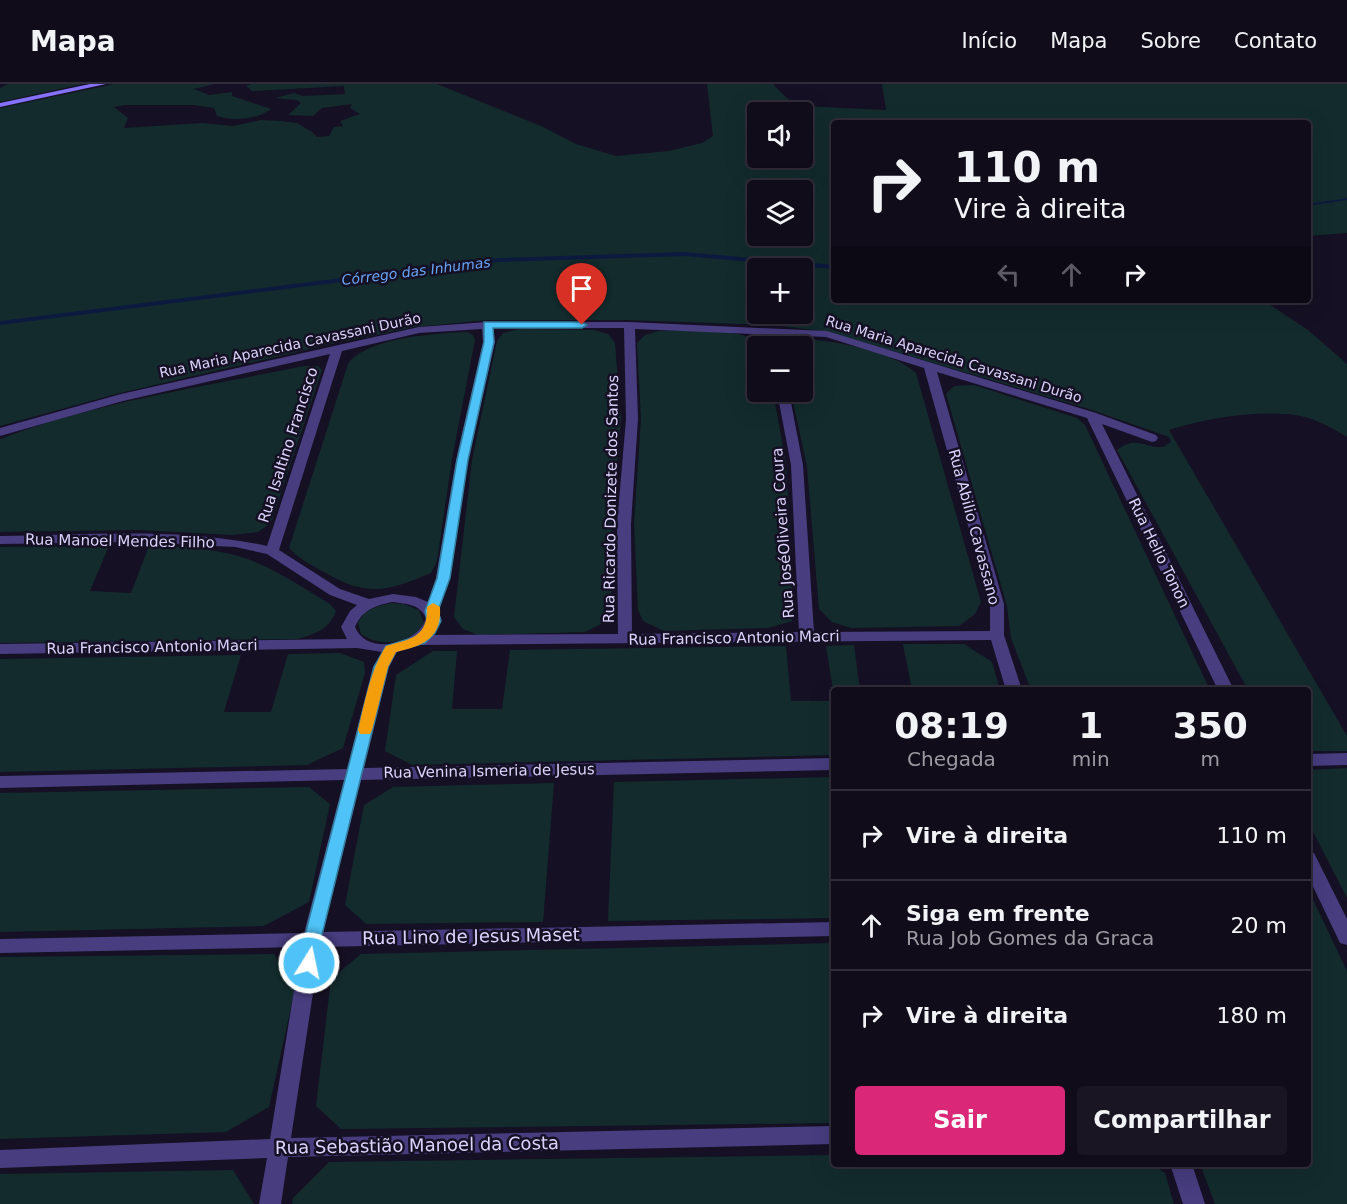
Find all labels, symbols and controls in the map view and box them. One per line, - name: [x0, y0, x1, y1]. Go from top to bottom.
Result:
- text: Mapa: [30, 25, 116, 58]
- text: Início: [962, 29, 1017, 53]
- text: Mapa: [1050, 29, 1107, 53]
- text: Sobre: [1140, 29, 1201, 53]
- text: Contato: [1234, 29, 1317, 53]
- map controls: [747, 102, 813, 402]
- button: sound: [747, 102, 813, 168]
- text: 110 m: [954, 143, 1100, 192]
- icon: right: [855, 144, 933, 222]
- button: layers: [747, 180, 813, 246]
- text: Vire à direita: [954, 193, 1127, 224]
- water label: Córrego das Inhumas: [341, 254, 491, 288]
- button: +: [747, 258, 813, 324]
- icon: left: [992, 258, 1025, 291]
- icon: ahead: [1055, 258, 1088, 291]
- icon: right: [1118, 258, 1151, 291]
- pin: [556, 263, 607, 325]
- icon: arrive: [565, 272, 598, 305]
- street label: Rua Maria Aparecida Cavassani Durão: [158, 309, 422, 381]
- street label: Rua Maria Aparecida Cavassani Durão: [824, 312, 1084, 406]
- button: −: [747, 336, 813, 402]
- street label: Rua Isaltino Francisco: [254, 365, 322, 525]
- street label: Rua Ricardo Donizete dos Santos: [600, 374, 622, 623]
- street label: Rua JoséOliveira Coura: [768, 447, 798, 619]
- street label: Rua Abilio Cavassano: [945, 447, 1003, 607]
- street label: Rua Helio Tonon: [1125, 495, 1193, 611]
- street label: Rua Manoel Mendes Filho: [25, 530, 215, 552]
- street label: Rua Francisco Antonio Macri: [628, 627, 840, 649]
- street label: Rua Francisco Antonio Macri: [46, 636, 258, 658]
- text: 08:19: [894, 705, 1009, 746]
- text: 1: [1078, 705, 1103, 746]
- text: 350: [1173, 705, 1248, 746]
- text: Chegada: [907, 747, 996, 771]
- text: min: [1072, 747, 1110, 771]
- text: m: [1201, 747, 1220, 771]
- street label: Rua Venina Ismeria de Jesus: [383, 760, 595, 782]
- icon: right: [855, 819, 888, 852]
- text: Vire à direita: [906, 823, 1068, 848]
- text: 110 m: [1217, 823, 1287, 848]
- text: Siga em frente: [906, 901, 1090, 926]
- icon: ahead: [855, 909, 888, 942]
- text: 20 m: [1231, 913, 1287, 938]
- street label: Rua Lino de Jesus Maset: [362, 924, 580, 948]
- text: Rua Job Gomes da Graca: [906, 926, 1154, 950]
- position arrow: [277, 931, 341, 995]
- icon: right: [855, 999, 888, 1032]
- text: Vire à direita: [906, 1003, 1068, 1028]
- text: 180 m: [1217, 1003, 1287, 1028]
- button: Sair: [855, 1086, 1065, 1155]
- button: Compartilhar: [1077, 1086, 1287, 1155]
- street label: Rua Sebastião Manoel da Costa: [275, 1132, 559, 1158]

